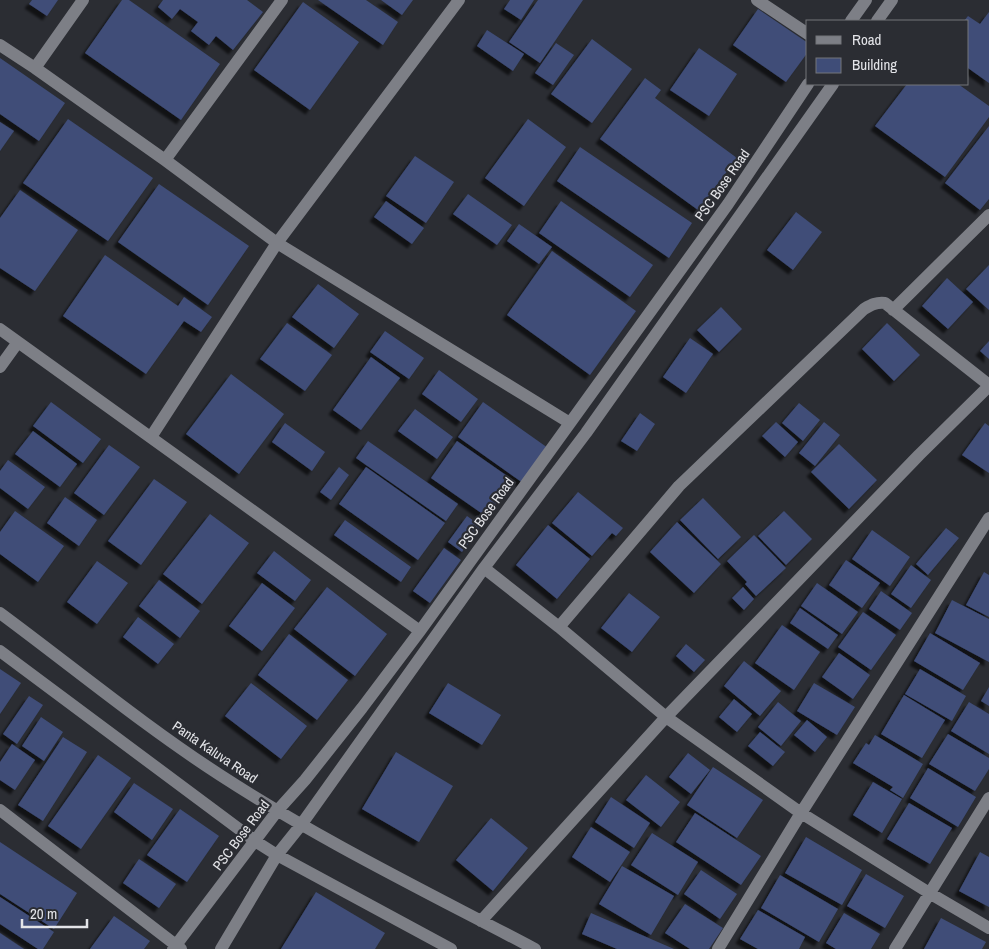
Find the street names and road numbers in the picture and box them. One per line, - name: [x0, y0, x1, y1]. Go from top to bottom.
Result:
- street label: PSC Bose Road: [691, 146, 753, 224]
- street label: PSC Bose Road: [454, 474, 518, 552]
- street label: Panta Kaluva Road: [169, 717, 261, 787]
- street label: PSC Bose Road: [209, 796, 273, 874]

